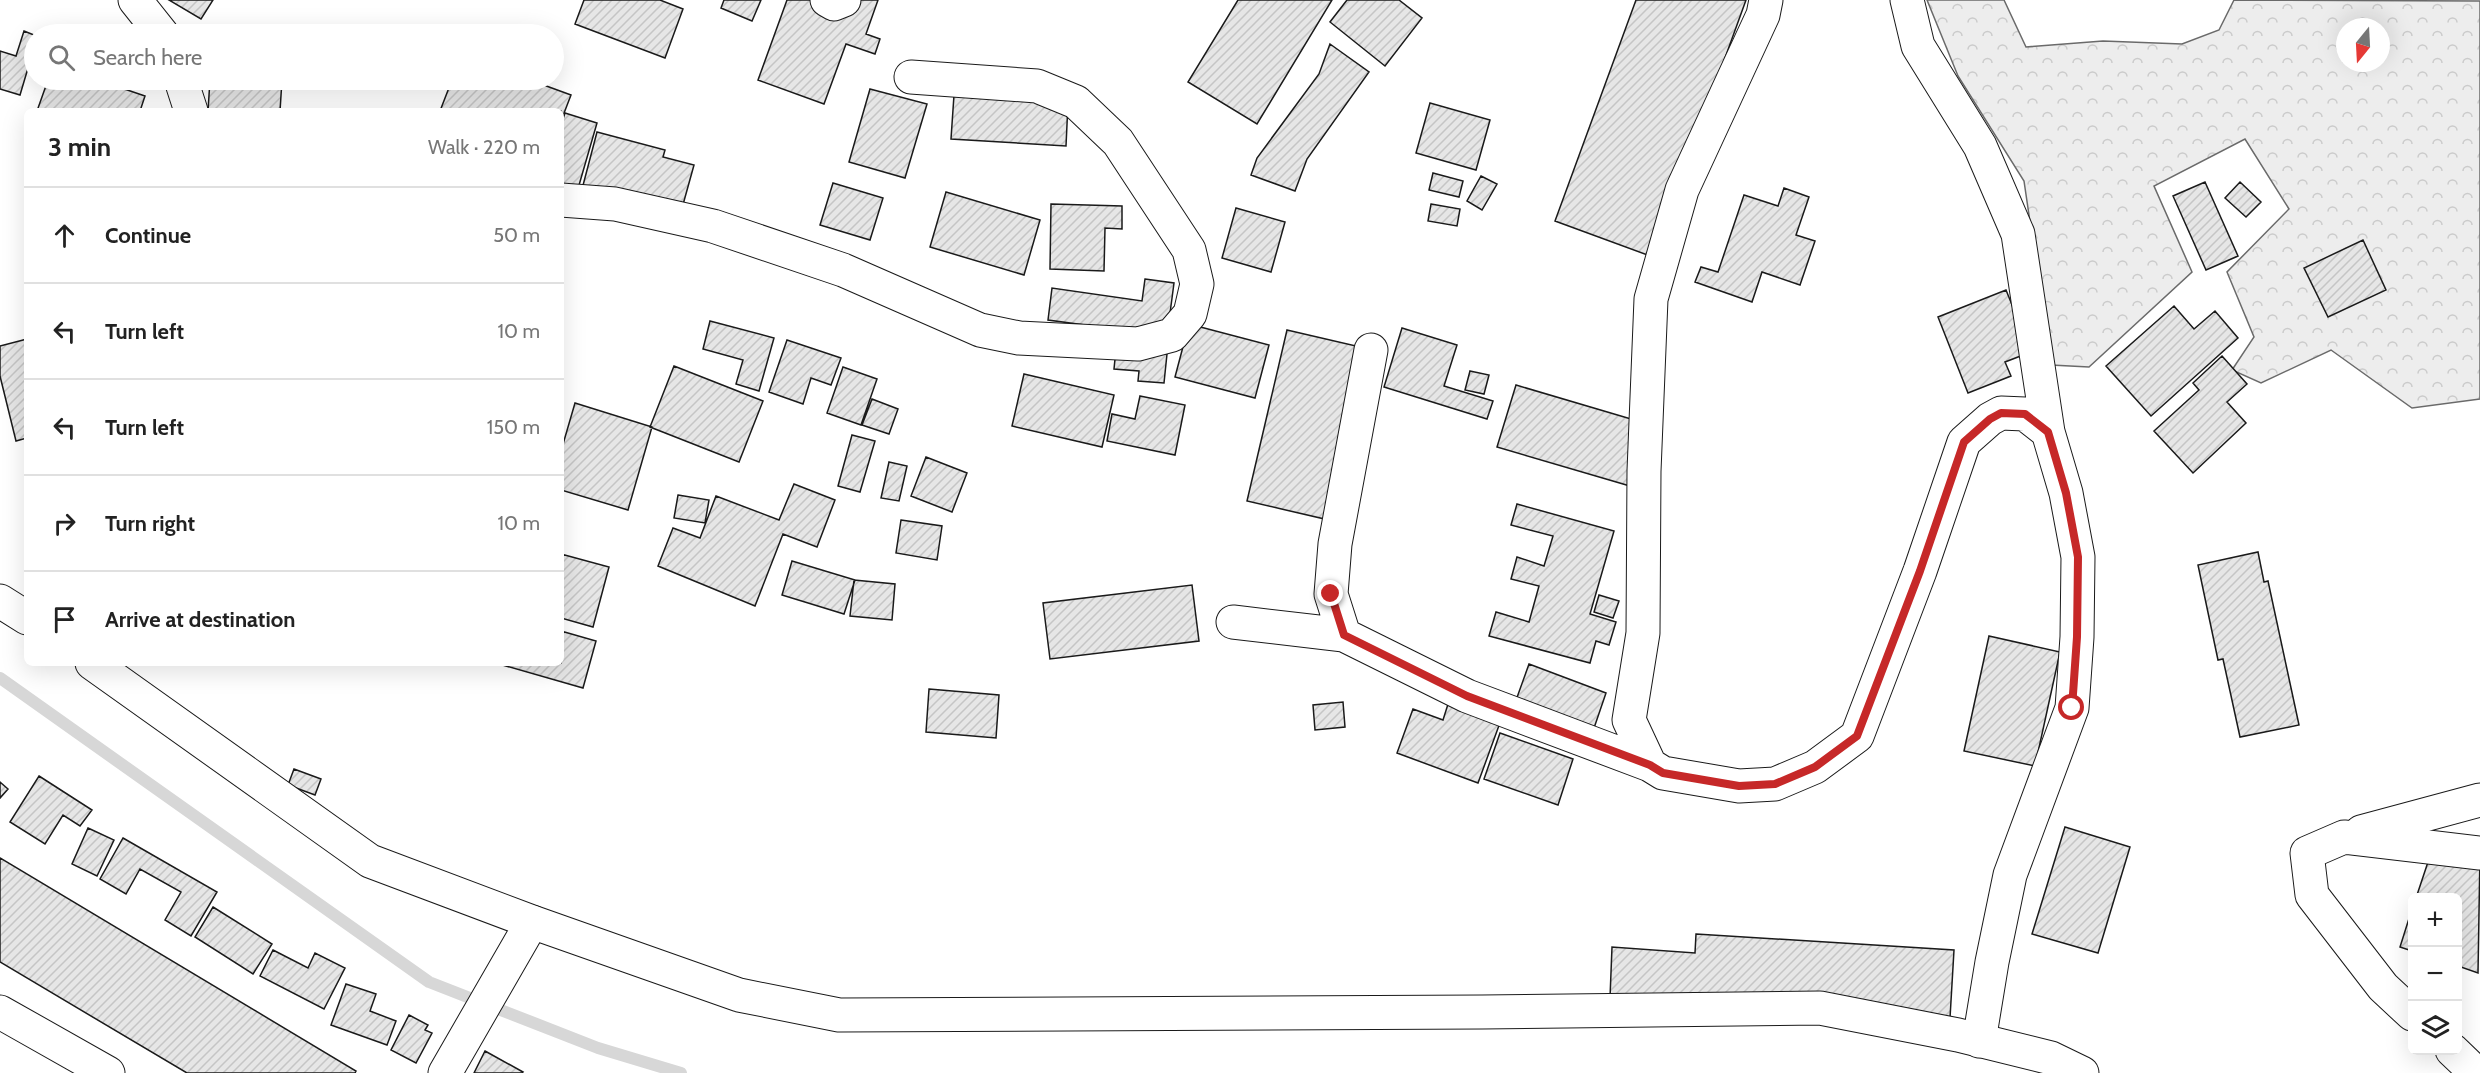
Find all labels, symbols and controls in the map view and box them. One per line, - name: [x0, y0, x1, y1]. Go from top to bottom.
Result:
- north arrow: [2336, 18, 2390, 72]
- search box: [24, 24, 564, 90]
- icon: search: [45, 41, 78, 74]
- text: Search here: [93, 44, 202, 71]
- text: 3 min: [48, 131, 111, 163]
- text: Walk · 220 m: [428, 135, 540, 159]
- icon: ahead: [48, 219, 81, 252]
- text: Continue: [105, 222, 191, 249]
- text: 50 m: [493, 223, 540, 247]
- icon: left: [48, 315, 81, 348]
- text: Turn left: [105, 318, 184, 345]
- text: 10 m: [497, 319, 540, 343]
- icon: left: [48, 411, 81, 444]
- text: Turn left: [105, 414, 184, 441]
- text: 150 m: [487, 415, 540, 439]
- icon: right: [48, 507, 81, 540]
- text: Turn right: [105, 510, 195, 537]
- text: 10 m: [497, 511, 540, 535]
- route end: [1317, 580, 1343, 606]
- icon: arrive: [48, 603, 81, 636]
- text: Arrive at destination: [105, 606, 295, 633]
- route start: [2058, 694, 2084, 720]
- map controls: [2408, 893, 2462, 1055]
- button: +: [2408, 893, 2462, 947]
- button: −: [2408, 947, 2462, 1001]
- button: layers: [2408, 1001, 2462, 1055]

